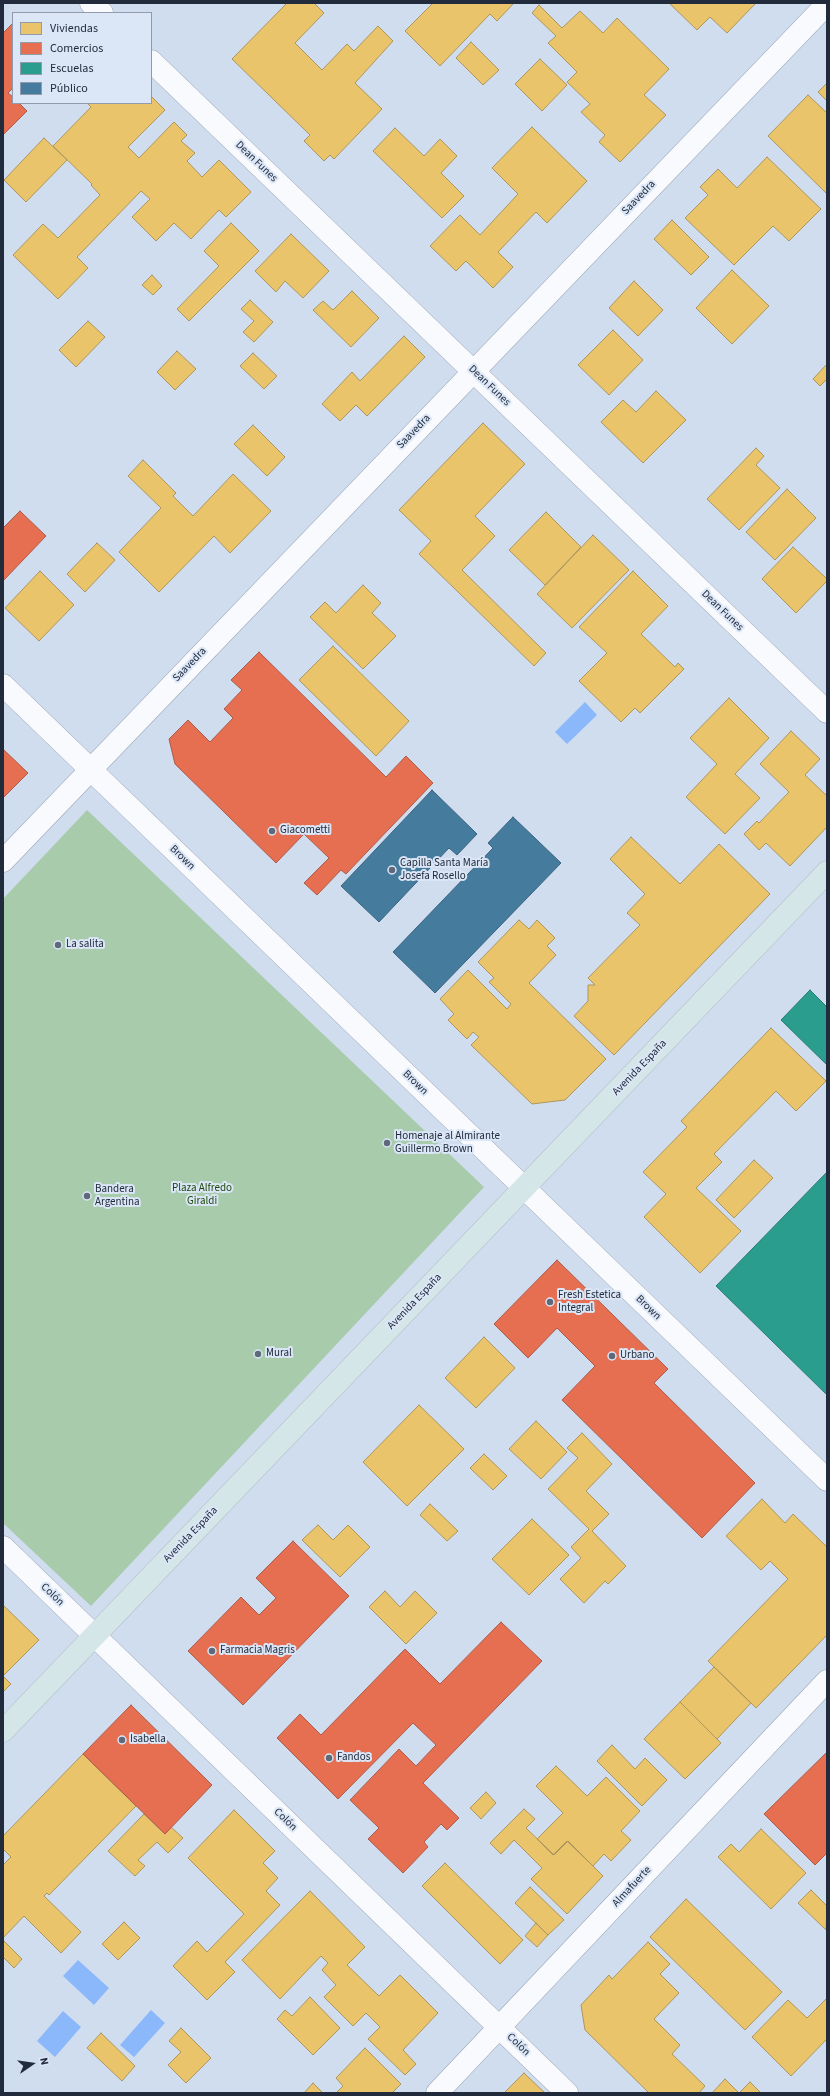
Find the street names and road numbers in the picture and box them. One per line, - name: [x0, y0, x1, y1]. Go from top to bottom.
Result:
- street label: Dean Funes: [232, 139, 280, 185]
- street label: Saavedra: [619, 178, 659, 218]
- street label: Dean Funes: [465, 363, 513, 409]
- street label: Saavedra: [394, 412, 434, 452]
- street label: Dean Funes: [698, 588, 746, 634]
- street label: Saavedra: [170, 645, 210, 685]
- street label: Brown: [167, 843, 197, 873]
- street label: Avenida España: [610, 1037, 670, 1099]
- street label: Brown: [400, 1068, 430, 1098]
- street label: Avenida España: [385, 1271, 445, 1333]
- street label: Brown: [633, 1293, 663, 1323]
- street label: Avenida España: [161, 1504, 221, 1566]
- street label: Colón: [38, 1581, 66, 1609]
- street label: Colón: [271, 1806, 299, 1834]
- street label: Almafuerte: [610, 1864, 654, 1910]
- street label: Colón: [504, 2031, 532, 2059]

